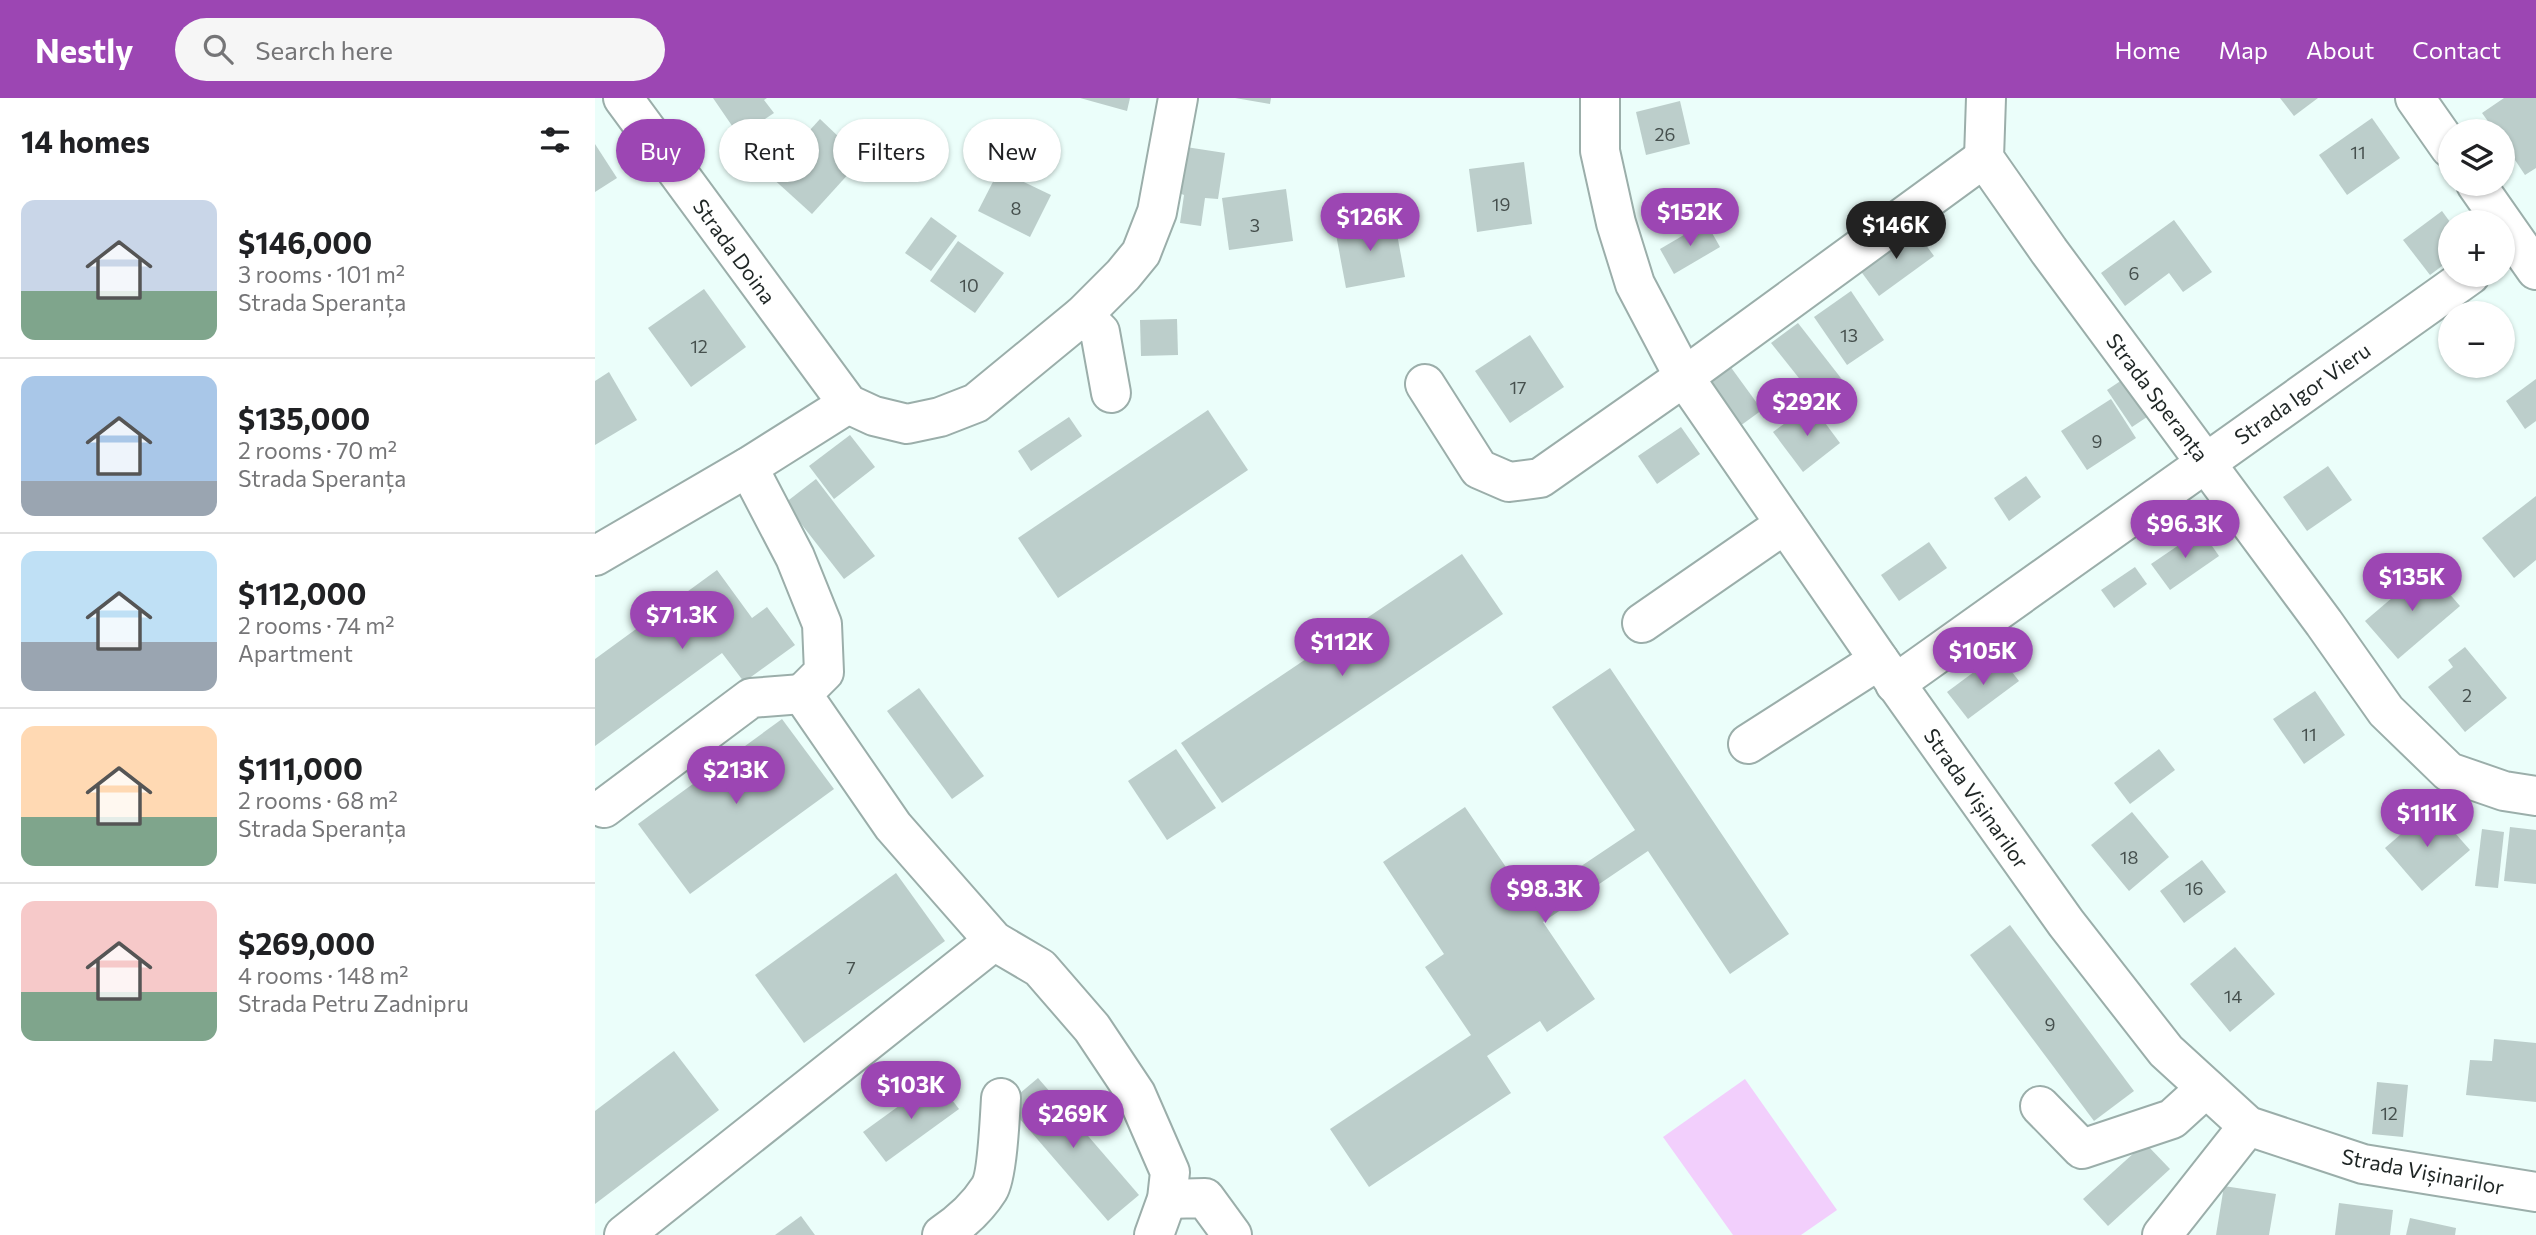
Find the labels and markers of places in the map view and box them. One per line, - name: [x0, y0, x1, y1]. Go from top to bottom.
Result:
- pin: $152K: [1641, 188, 1739, 248]
- pin: $126K: [1321, 194, 1419, 253]
- pin: $146K: [1847, 202, 1945, 261]
- pin: $292K: [1758, 378, 1856, 438]
- pin: $96.3K: [2128, 500, 2242, 560]
- pin: $135K: [2363, 554, 2461, 613]
- pin: $71.3K: [625, 592, 739, 651]
- pin: $112K: [1293, 618, 1391, 678]
- pin: $105K: [1934, 628, 2032, 687]
- pin: $213K: [687, 746, 785, 806]
- pin: $111K: [2378, 790, 2476, 849]
- pin: $98.3K: [1488, 866, 1602, 925]
- pin: $103K: [862, 1062, 960, 1121]
- pin: $269K: [1024, 1090, 1122, 1150]

